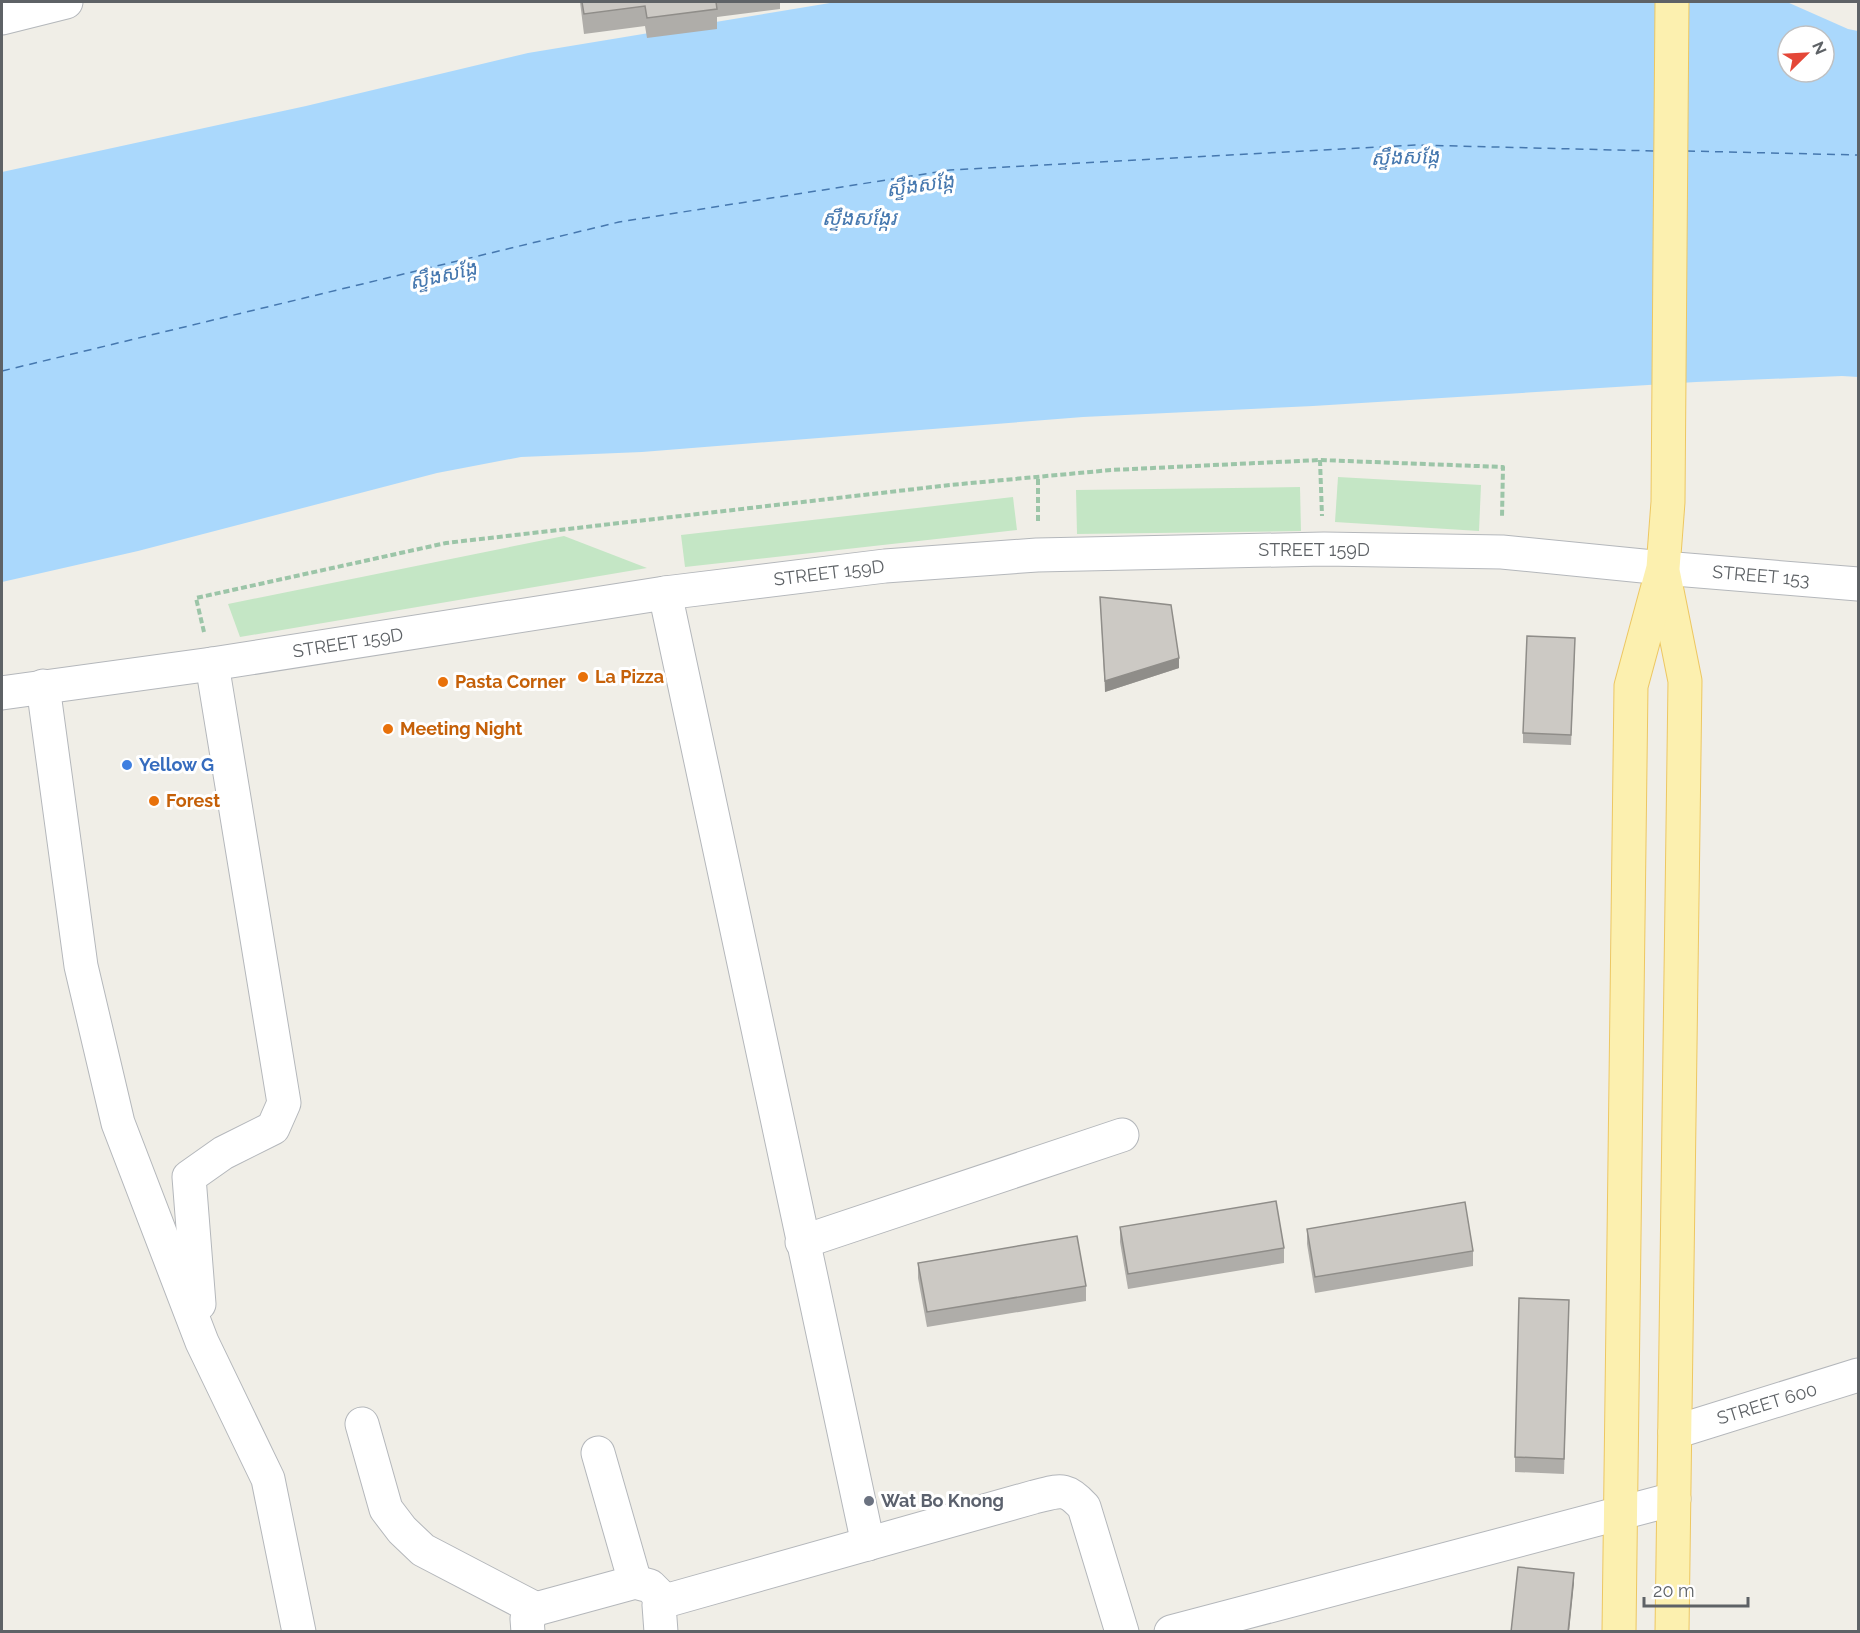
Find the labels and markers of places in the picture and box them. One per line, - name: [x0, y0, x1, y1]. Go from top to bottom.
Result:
- place label: La Pizza: [595, 666, 664, 687]
- marker: La Pizza: [576, 670, 590, 684]
- place label: Pasta Corner: [455, 671, 566, 692]
- marker: Pasta Corner: [436, 675, 450, 689]
- place label: Meeting Night: [400, 718, 523, 739]
- marker: Meeting Night: [381, 722, 395, 736]
- place label: Yellow G: [139, 754, 214, 775]
- marker: Yellow G: [120, 758, 134, 772]
- place label: Forest: [166, 790, 220, 811]
- marker: Forest: [147, 794, 161, 808]
- place label: Wat Bo Knong: [881, 1490, 1004, 1511]
- marker: Wat Bo Knong: [862, 1494, 876, 1508]

